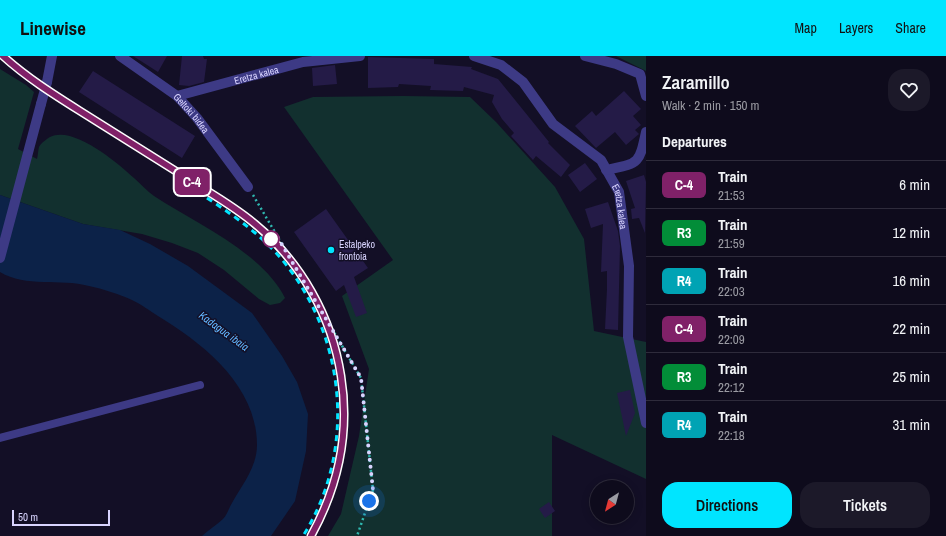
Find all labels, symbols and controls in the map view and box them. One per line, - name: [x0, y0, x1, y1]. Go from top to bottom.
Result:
- text: Linewise: [20, 15, 86, 41]
- text: Map: [795, 19, 817, 37]
- text: Layers: [839, 19, 873, 37]
- text: Share: [895, 19, 926, 37]
- street label: Eretza kalea: [233, 63, 280, 87]
- text: Zaramillo: [662, 69, 730, 95]
- button: heart: [888, 69, 930, 111]
- street label: Geltoki bidea: [170, 90, 212, 136]
- text: Walk · 2 min · 150 m: [662, 97, 759, 114]
- text: Departures: [662, 131, 727, 152]
- text: Train: [718, 166, 747, 187]
- line badge: C-4: [169, 169, 215, 195]
- text: C-4: [183, 173, 201, 191]
- text: 6 min: [899, 174, 930, 195]
- text: C-4: [675, 176, 693, 194]
- street label: Eretza kalea: [609, 182, 630, 230]
- text: 21:53: [718, 187, 745, 204]
- text: Train: [718, 214, 747, 235]
- text: 12 min: [892, 222, 930, 243]
- text: R3: [677, 224, 691, 242]
- unlabelled marker: [262, 230, 280, 248]
- text: 21:59: [718, 235, 745, 252]
- place label: Estalpeko frontoia: [339, 238, 375, 263]
- marker: Estalpeko frontoia: [326, 245, 336, 255]
- text: Train: [718, 262, 747, 283]
- text: 16 min: [892, 270, 930, 291]
- text: R4: [677, 272, 691, 290]
- text: 22:03: [718, 283, 745, 300]
- water label: Kadagua ibaia: [196, 308, 252, 354]
- text: Train: [718, 310, 747, 331]
- text: 22 min: [892, 318, 930, 339]
- text: C-4: [675, 320, 693, 338]
- text: 22:09: [718, 331, 745, 348]
- text: Train: [718, 358, 747, 379]
- text: 25 min: [892, 366, 930, 387]
- text: R3: [677, 368, 691, 386]
- text: 22:12: [718, 379, 745, 396]
- text: Train: [718, 406, 747, 427]
- text: 31 min: [892, 414, 930, 435]
- text: R4: [677, 416, 691, 434]
- text: 22:18: [718, 427, 745, 444]
- north arrow: [590, 480, 634, 524]
- map controls: [590, 480, 634, 524]
- button: Directions: [662, 482, 792, 528]
- button: Tickets: [800, 482, 930, 528]
- your location: [359, 491, 379, 511]
- scale bar: [12, 508, 110, 527]
- text: 50 m: [18, 510, 38, 524]

